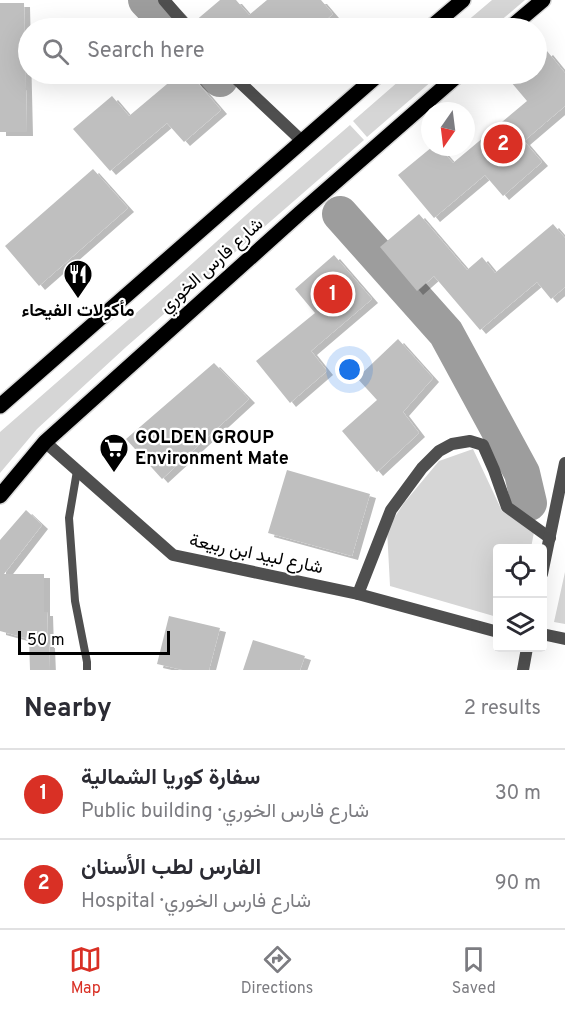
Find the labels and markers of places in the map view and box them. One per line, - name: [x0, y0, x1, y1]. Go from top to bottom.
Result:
- pin: 2: [484, 122, 522, 166]
- restaurant icon: مأكولات الفيحاء: [62, 258, 94, 300]
- pin: 1: [314, 272, 352, 316]
- place label: مأكولات الفيحاء: [22, 300, 135, 323]
- place label: GOLDEN GROUP Environment Mate: [135, 427, 289, 471]
- supermarket icon: GOLDEN GROUP Environment Mate: [98, 432, 130, 474]

